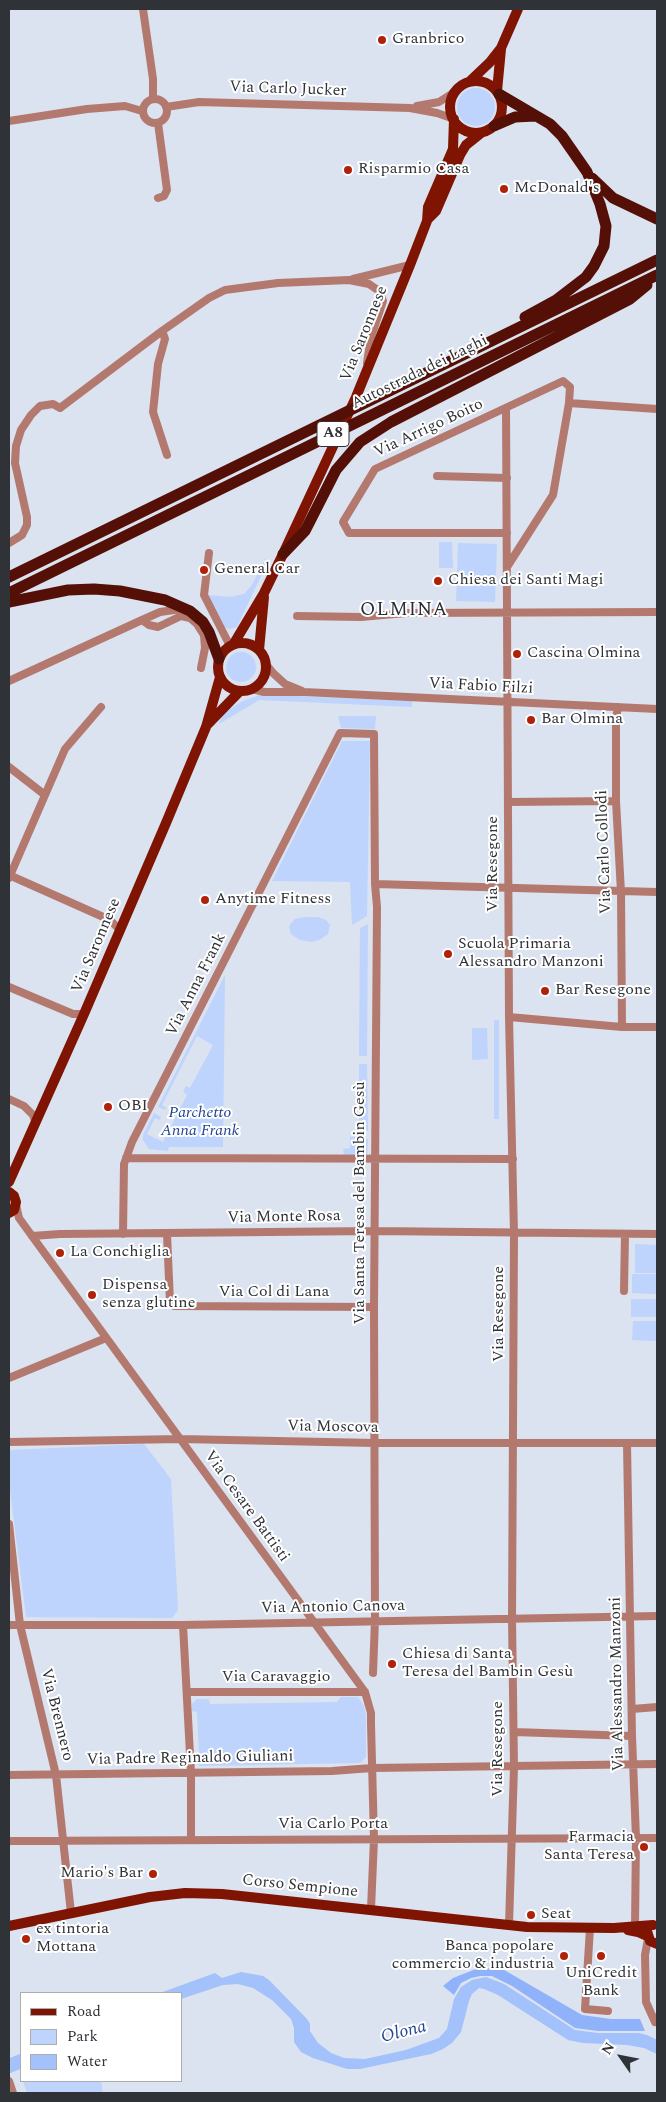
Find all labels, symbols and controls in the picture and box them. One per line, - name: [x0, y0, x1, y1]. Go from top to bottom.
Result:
- place label: Granbrico: [392, 30, 464, 50]
- marker: Granbrico: [376, 34, 388, 46]
- street label: Via Carlo Jucker: [229, 78, 347, 102]
- place label: Risparmio Casa: [358, 160, 469, 180]
- marker: Risparmio Casa: [342, 164, 354, 176]
- place label: McDonald's: [514, 179, 600, 199]
- marker: McDonald's: [498, 183, 510, 195]
- street label: Via Saronnese: [337, 283, 393, 385]
- street label: Autostrada dei Laghi: [349, 332, 491, 414]
- street label: Via Arrigo Boito: [371, 395, 487, 463]
- road number: A8: [317, 422, 349, 446]
- place label: General Car: [214, 560, 300, 580]
- marker: General Car: [198, 564, 210, 576]
- place label: Chiesa dei Santi Magi: [448, 571, 603, 591]
- marker: Chiesa dei Santi Magi: [432, 575, 444, 587]
- district label: OLMINA: [359, 600, 449, 622]
- place label: Cascina Olmina: [527, 644, 640, 664]
- marker: Cascina Olmina: [511, 648, 523, 660]
- street label: Via Fabio Filzi: [428, 675, 534, 699]
- place label: Bar Olmina: [541, 710, 623, 730]
- marker: Bar Olmina: [525, 714, 537, 726]
- street label: Via Carlo Collodi: [593, 790, 617, 914]
- street label: Via Resegone: [484, 816, 504, 912]
- place label: Anytime Fitness: [215, 890, 331, 910]
- marker: Anytime Fitness: [199, 894, 211, 906]
- street label: Via Saronnese: [68, 896, 126, 996]
- street label: Via Anna Frank: [163, 930, 231, 1040]
- place label: Scuola Primaria Alessandro Manzoni: [458, 935, 604, 973]
- marker: Scuola Primaria Alessandro Manzoni: [442, 948, 454, 960]
- place label: Bar Resegone: [555, 981, 651, 1001]
- marker: Bar Resegone: [539, 985, 551, 997]
- street label: Via Santa Teresa del Bambin Gesù: [351, 1081, 371, 1325]
- place label: OBI: [118, 1097, 148, 1117]
- marker: OBI: [102, 1101, 114, 1113]
- park label: Parchetto Anna Frank: [161, 1104, 239, 1142]
- street label: Via Monte Rosa: [227, 1207, 341, 1229]
- place label: La Conchiglia: [70, 1243, 170, 1263]
- marker: La Conchiglia: [54, 1247, 66, 1259]
- street label: Via Resegone: [490, 1266, 510, 1362]
- place label: Dispensa senza glutine: [102, 1276, 195, 1314]
- street label: Via Col di Lana: [219, 1283, 329, 1303]
- marker: Dispensa senza glutine: [86, 1289, 98, 1301]
- street label: Via Moscova: [287, 1418, 379, 1438]
- street label: Via Cesare Battisti: [199, 1448, 293, 1566]
- street label: Via Antonio Canova: [261, 1597, 405, 1619]
- street label: Via Alessandro Manzoni: [607, 1597, 629, 1771]
- place label: Chiesa di Santa Teresa del Bambin Gesù: [402, 1645, 573, 1683]
- marker: Chiesa di Santa Teresa del Bambin Gesù: [386, 1658, 398, 1670]
- street label: Via Brennero: [35, 1667, 77, 1763]
- street label: Via Caravaggio: [222, 1668, 330, 1688]
- street label: Via Resegone: [489, 1701, 509, 1797]
- street label: Via Padre Reginaldo Giuliani: [86, 1748, 294, 1770]
- street label: Via Carlo Porta: [278, 1815, 388, 1835]
- place label: Farmacia Santa Teresa: [544, 1828, 634, 1866]
- marker: Farmacia Santa Teresa: [638, 1841, 650, 1853]
- place label: Mario's Bar: [60, 1864, 143, 1884]
- marker: Mario's Bar: [147, 1868, 159, 1880]
- street label: Corso Sempione: [241, 1871, 359, 1903]
- place label: Seat: [541, 1905, 571, 1925]
- marker: Seat: [525, 1909, 537, 1921]
- place label: ex tintoria Mottana: [36, 1920, 109, 1958]
- marker: ex tintoria Mottana: [20, 1933, 32, 1945]
- place label: Banca popolare commercio & industria: [392, 1937, 554, 1975]
- marker: Banca popolare commercio & industria: [558, 1950, 570, 1962]
- marker: UniCredit Bank: [595, 1950, 607, 1962]
- place label: UniCredit Bank: [565, 1964, 637, 2002]
- legend: [20, 1992, 182, 2082]
- text: Road: [67, 2000, 101, 2023]
- water label: Olona: [379, 2017, 429, 2049]
- text: Park: [67, 2025, 98, 2048]
- north arrow: [596, 2032, 646, 2082]
- text: N: [596, 2038, 620, 2059]
- text: Water: [67, 2050, 107, 2073]

